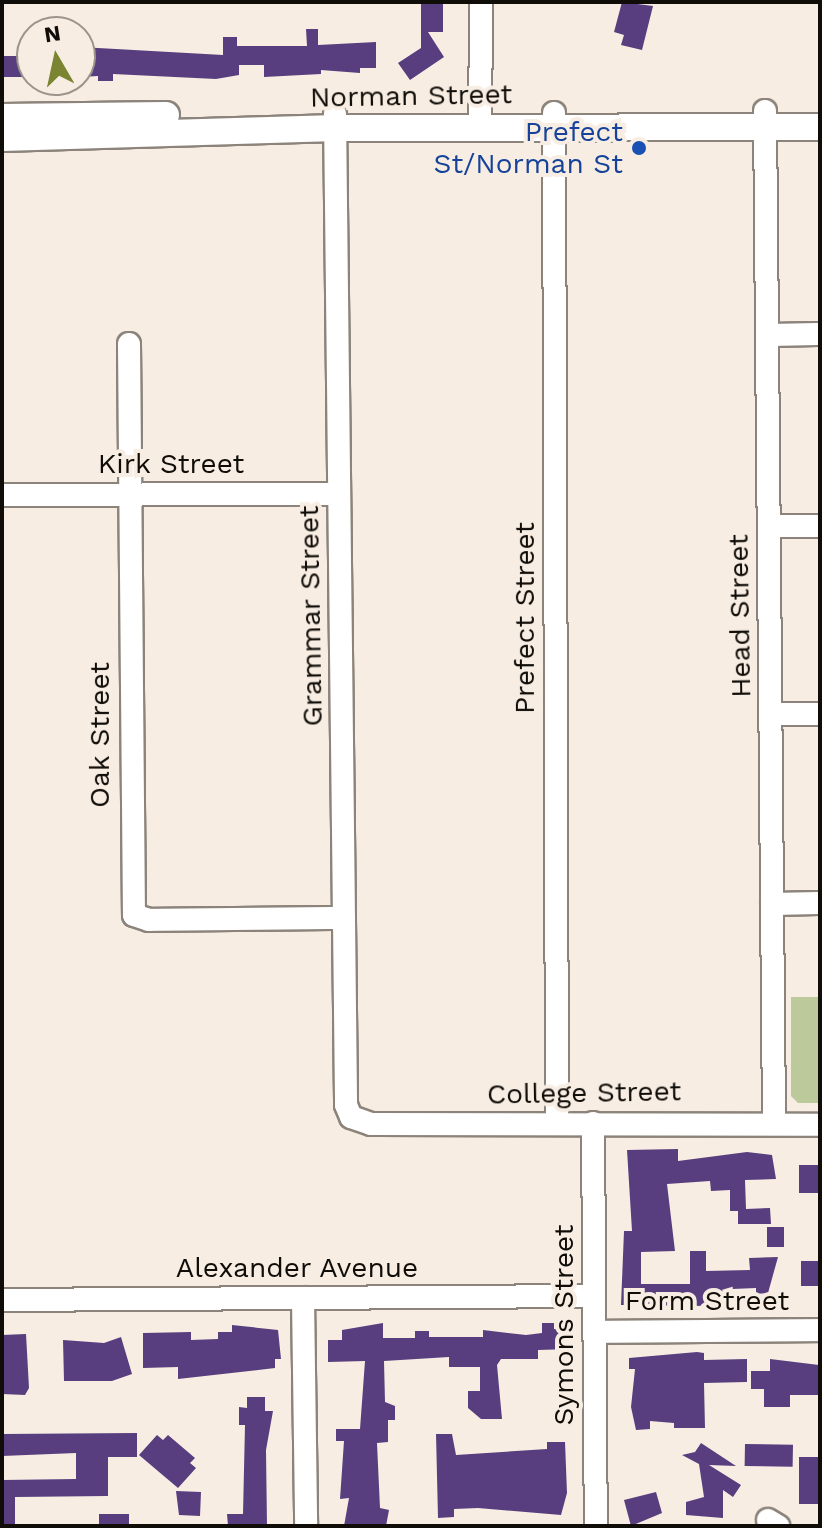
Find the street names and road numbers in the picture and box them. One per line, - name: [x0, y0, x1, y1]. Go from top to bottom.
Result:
- street label: Norman Street: [310, 77, 512, 115]
- street label: Kirk Street: [98, 447, 244, 481]
- street label: Grammar Street: [292, 505, 330, 727]
- street label: Prefect Street: [508, 522, 542, 714]
- street label: Head Street: [722, 534, 758, 698]
- street label: Oak Street: [83, 662, 117, 808]
- street label: College Street: [487, 1075, 681, 1111]
- street label: Symons Street: [547, 1224, 581, 1426]
- street label: Alexander Avenue: [175, 1251, 419, 1285]
- street label: Form Street: [625, 1284, 789, 1318]

